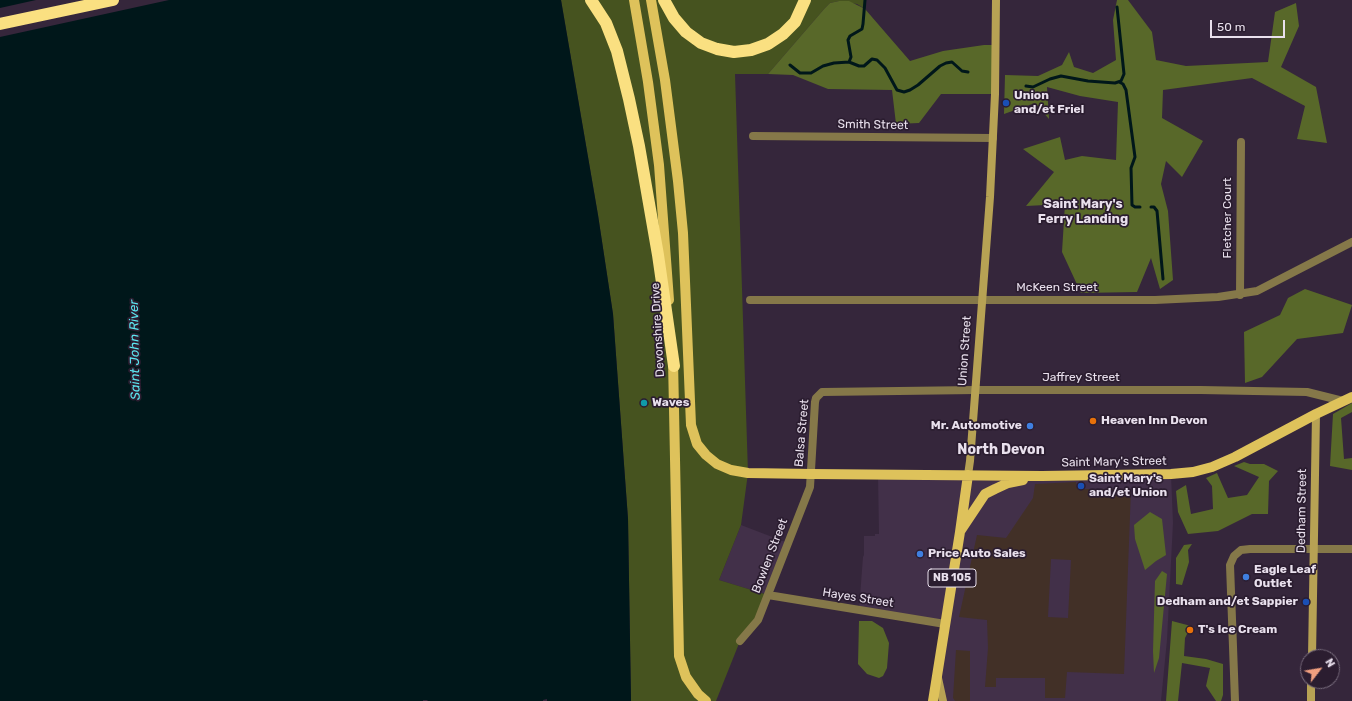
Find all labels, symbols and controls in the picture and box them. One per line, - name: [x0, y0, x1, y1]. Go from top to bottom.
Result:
- scale bar: [1212, 12, 1287, 38]
- text: 50 m: [1217, 20, 1245, 34]
- place label: Union and/et Friel: [1014, 89, 1084, 117]
- marker: Union and/et Friel: [1001, 98, 1011, 108]
- street label: Smith Street: [838, 117, 908, 133]
- street label: Fletcher Court: [1221, 178, 1235, 258]
- district label: Saint Mary's Ferry Landing: [1038, 196, 1128, 227]
- street label: McKeen Street: [1016, 281, 1098, 295]
- street label: Devonshire Drive: [648, 282, 668, 378]
- water label: Saint John River: [126, 300, 144, 400]
- street label: Union Street: [955, 315, 975, 387]
- street label: Jaffrey Street: [1042, 371, 1120, 385]
- place label: Waves: [652, 396, 689, 410]
- marker: Waves: [639, 398, 649, 408]
- street label: Balsa Street: [792, 399, 812, 467]
- place label: Heaven Inn Devon: [1101, 414, 1208, 428]
- marker: Heaven Inn Devon: [1088, 416, 1098, 426]
- place label: Mr. Automotive: [931, 419, 1022, 433]
- marker: Mr. Automotive: [1025, 421, 1035, 431]
- district label: North Devon: [957, 442, 1045, 458]
- street label: Saint Mary's Street: [1061, 454, 1167, 470]
- street label: Dedham Street: [1294, 469, 1310, 553]
- place label: Saint Mary's and/et Union: [1089, 472, 1167, 500]
- marker: Saint Mary's and/et Union: [1076, 481, 1086, 491]
- street label: Bowlen Street: [749, 517, 791, 595]
- place label: Price Auto Sales: [928, 547, 1026, 561]
- marker: Price Auto Sales: [915, 549, 925, 559]
- place label: Eagle Leaf Outlet: [1254, 563, 1316, 591]
- road number: NB 105: [928, 569, 976, 587]
- marker: Eagle Leaf Outlet: [1241, 572, 1251, 582]
- street label: Hayes Street: [821, 585, 895, 611]
- place label: Dedham and/et Sappier: [1157, 595, 1298, 609]
- marker: Dedham and/et Sappier: [1301, 597, 1311, 607]
- place label: T's Ice Cream: [1198, 623, 1277, 637]
- marker: T's Ice Cream: [1185, 625, 1195, 635]
- north arrow: [1300, 649, 1340, 689]
- text: N: [1322, 656, 1337, 670]

